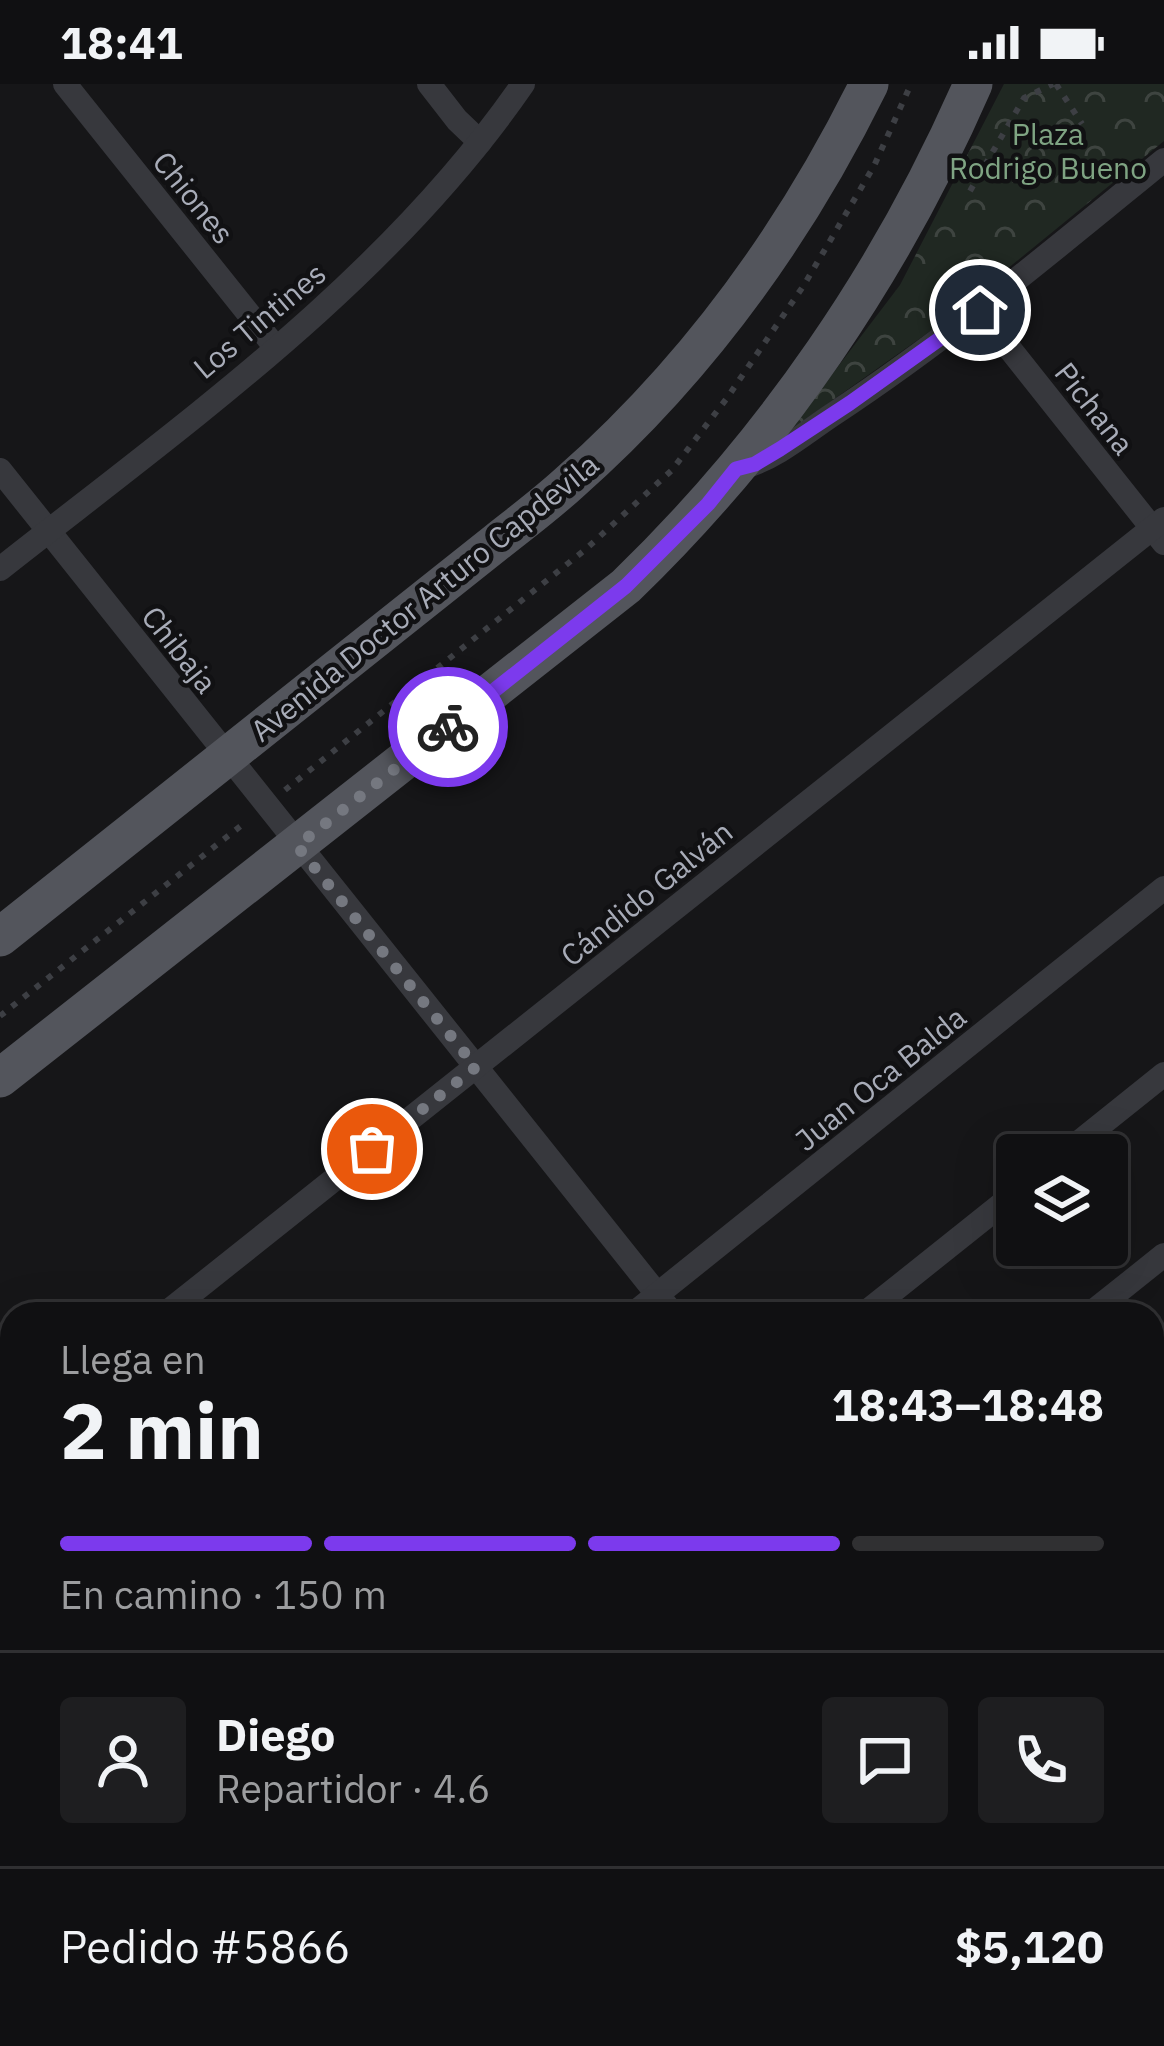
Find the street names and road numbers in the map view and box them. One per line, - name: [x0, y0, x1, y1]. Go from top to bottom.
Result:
- street label: Chiones: [145, 143, 243, 251]
- street label: Los Tintines: [185, 253, 333, 387]
- street label: Pichana: [1047, 354, 1143, 462]
- street label: Avenida Doctor Arturo Capdevila: [242, 444, 606, 750]
- street label: Chibaja: [134, 598, 226, 700]
- street label: Cándido Galván: [552, 812, 740, 974]
- street label: Juan Oca Balda: [786, 997, 974, 1159]

